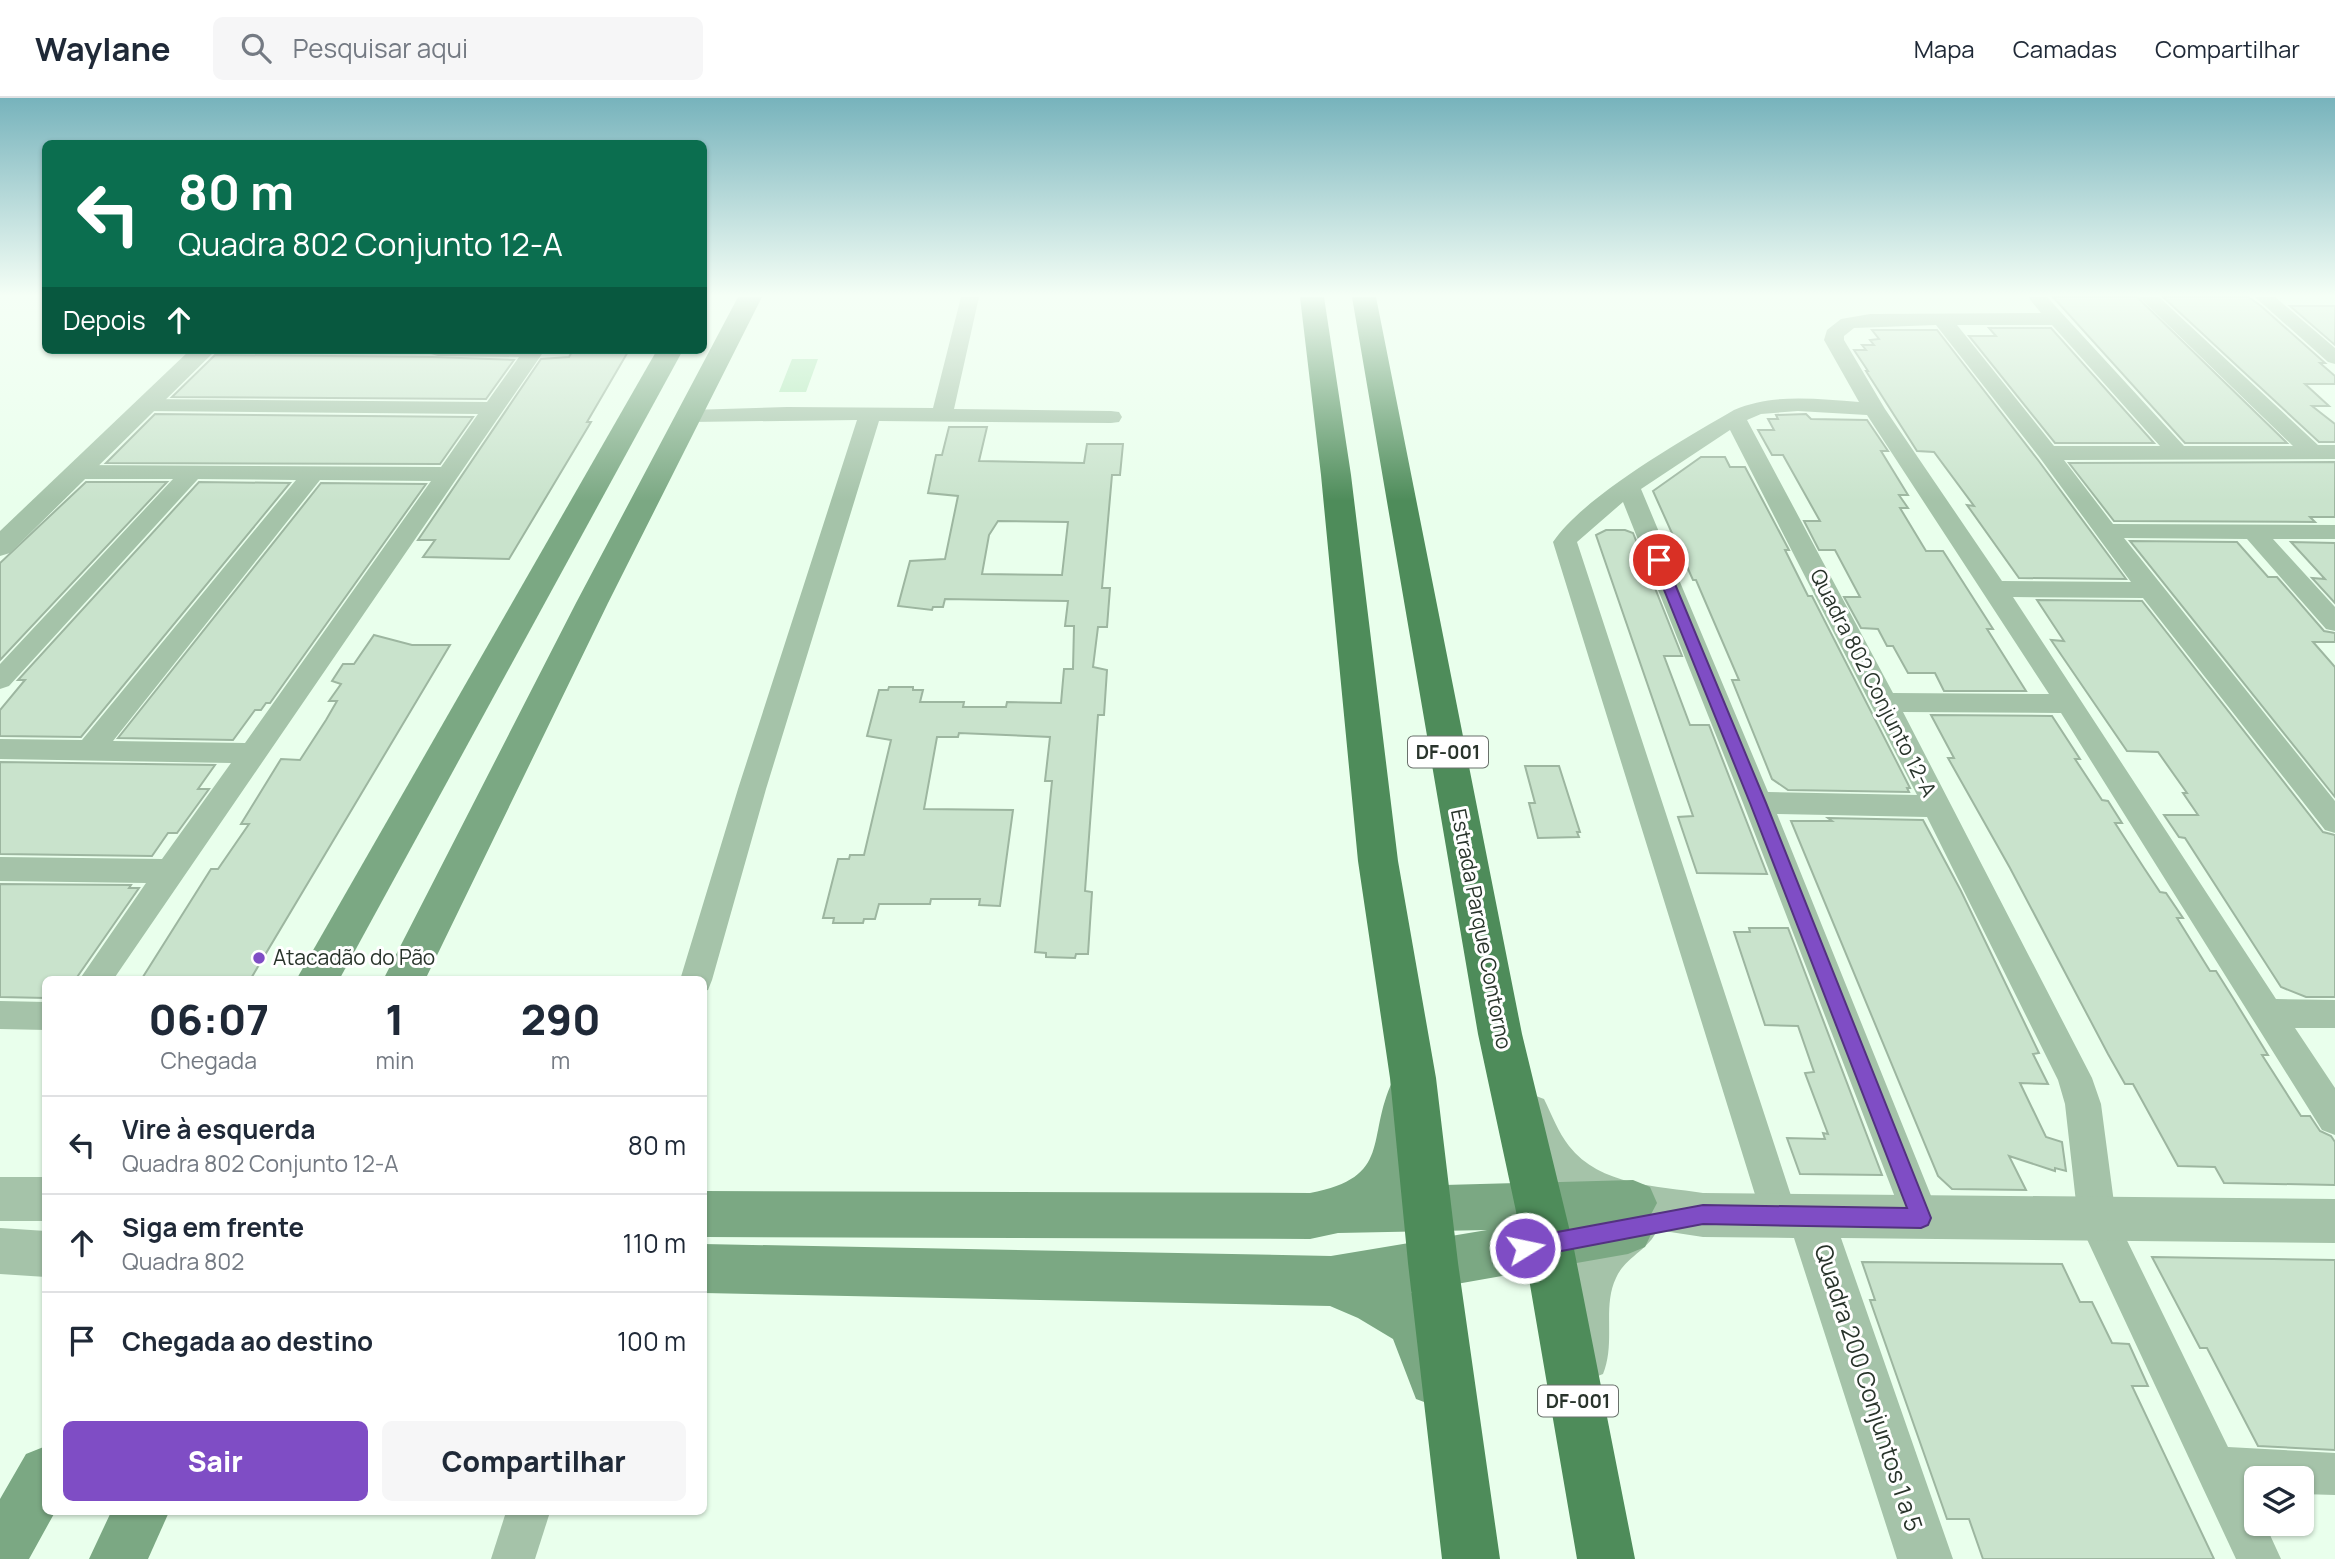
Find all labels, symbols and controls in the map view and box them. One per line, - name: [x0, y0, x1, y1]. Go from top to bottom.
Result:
- search box: [213, 17, 703, 80]
- text: Waylane: [35, 26, 171, 71]
- icon: search: [237, 29, 275, 67]
- text: Pesquisar aqui: [293, 30, 468, 66]
- text: Mapa: [1914, 32, 1975, 65]
- text: Camadas: [2013, 32, 2117, 65]
- text: Compartilhar: [2155, 32, 2300, 65]
- text: 80 m: [178, 158, 294, 225]
- icon: left: [63, 168, 154, 259]
- text: Quadra 802 Conjunto 12-A: [178, 222, 563, 266]
- icon: ahead: [160, 301, 198, 339]
- text: Depois: [63, 302, 146, 338]
- pin: [1629, 530, 1689, 590]
- icon: arrive: [1640, 541, 1678, 579]
- street label: Quadra 802 Conjunto 12-A: [1804, 564, 1944, 801]
- road number: DF-001: [1408, 736, 1488, 768]
- street label: Estrada Parque Contorno: [1445, 806, 1519, 1051]
- place label: Atacadão do Pão: [273, 943, 435, 971]
- marker: Atacadão do Pão: [251, 950, 267, 966]
- text: 06:07: [149, 990, 269, 1048]
- text: 1: [385, 990, 404, 1048]
- text: 290: [521, 990, 600, 1048]
- text: Chegada: [161, 1044, 257, 1076]
- text: min: [376, 1044, 414, 1076]
- text: m: [551, 1044, 570, 1076]
- text: Vire à esquerda: [122, 1111, 315, 1147]
- icon: left: [63, 1126, 101, 1164]
- text: 80 m: [628, 1127, 686, 1163]
- text: Quadra 802 Conjunto 12-A: [122, 1147, 399, 1179]
- text: Siga em frente: [122, 1209, 304, 1245]
- position arrow: [1488, 1211, 1562, 1285]
- icon: ahead: [63, 1224, 101, 1262]
- text: 110 m: [623, 1225, 686, 1261]
- street label: Quadra 200 Conjuntos 1 a 5: [1807, 1240, 1931, 1535]
- text: Quadra 802: [122, 1245, 244, 1277]
- icon: arrive: [63, 1322, 101, 1360]
- text: Chegada ao destino: [122, 1323, 373, 1359]
- text: 100 m: [617, 1323, 686, 1359]
- road number: DF-001: [1538, 1386, 1618, 1416]
- button: Sair: [63, 1421, 368, 1501]
- button: Compartilhar: [382, 1421, 686, 1501]
- map controls: [2244, 1466, 2314, 1536]
- button: layers: [2244, 1466, 2314, 1536]

